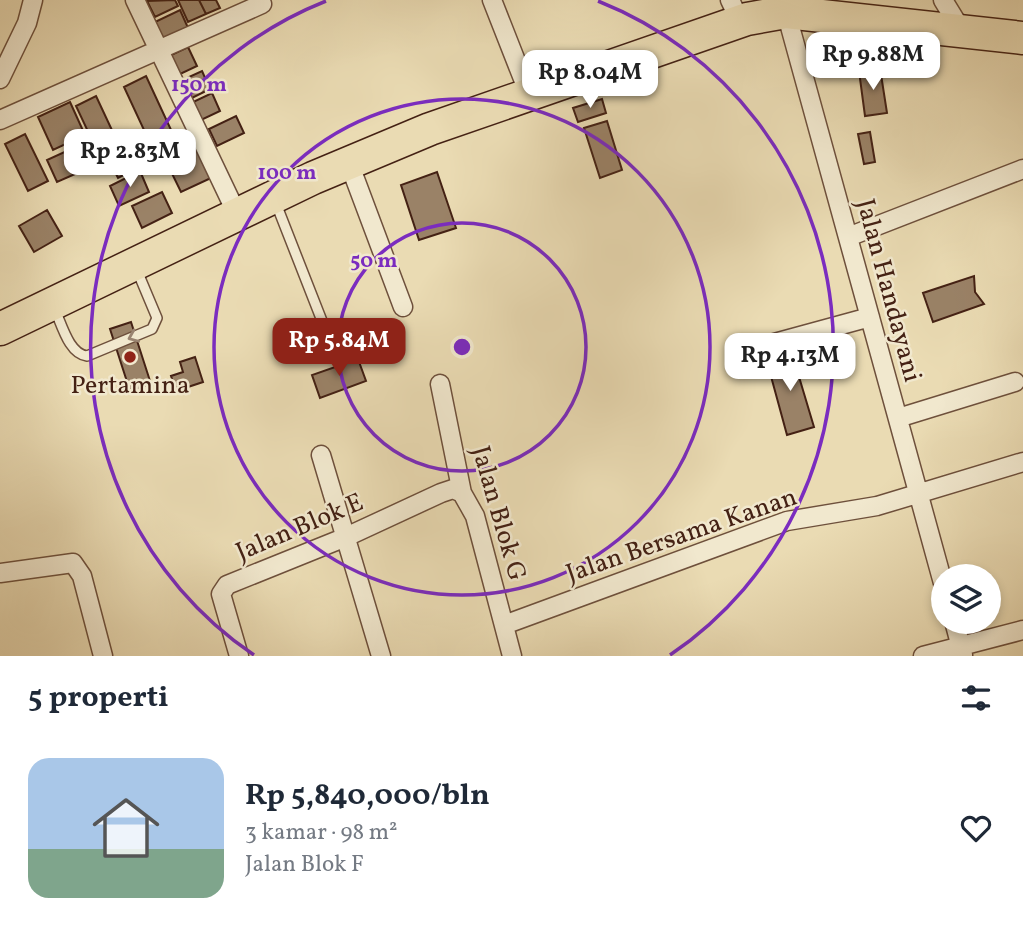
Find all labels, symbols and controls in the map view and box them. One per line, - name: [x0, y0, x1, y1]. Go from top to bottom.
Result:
- pin: Rp 9.88M: [801, 32, 945, 92]
- text: Rp 9.88M: [822, 39, 924, 71]
- pin: Rp 8.04M: [518, 50, 662, 110]
- text: Rp 8.04M: [538, 57, 642, 89]
- text: 150 m: [171, 71, 227, 100]
- pin: Rp 2.83M: [58, 130, 202, 189]
- text: Rp 2.83M: [80, 136, 180, 168]
- text: 100 m: [257, 159, 317, 188]
- street label: Jalan Handayani: [846, 195, 930, 386]
- text: 50 m: [350, 247, 398, 276]
- pin: Rp 5.84M: [267, 318, 411, 378]
- text: Rp 5.84M: [289, 325, 389, 357]
- one-way arrow: [127, 329, 140, 343]
- pin: Rp 4.13M: [718, 334, 862, 393]
- centre of rings: [450, 335, 474, 359]
- text: Rp 4.13M: [741, 340, 839, 372]
- marker: Pertamina: [122, 349, 138, 365]
- place label: Pertamina: [70, 368, 190, 404]
- street label: Jalan Blok G: [462, 442, 535, 585]
- street label: Jalan Bersama Kanan: [561, 479, 802, 592]
- street label: Jalan Blok E: [230, 485, 369, 571]
- map controls: [931, 564, 1001, 634]
- button: layers: [931, 564, 1001, 634]
- text: 5 properti: [28, 677, 169, 719]
- icon: filters: [957, 679, 995, 717]
- text: Rp 5,840,000/bln: [245, 775, 490, 817]
- icon: home: [84, 786, 168, 870]
- icon: heart: [957, 809, 995, 847]
- text: 3 kamar · 98 m²: [245, 817, 398, 849]
- text: Jalan Blok F: [245, 849, 364, 881]

